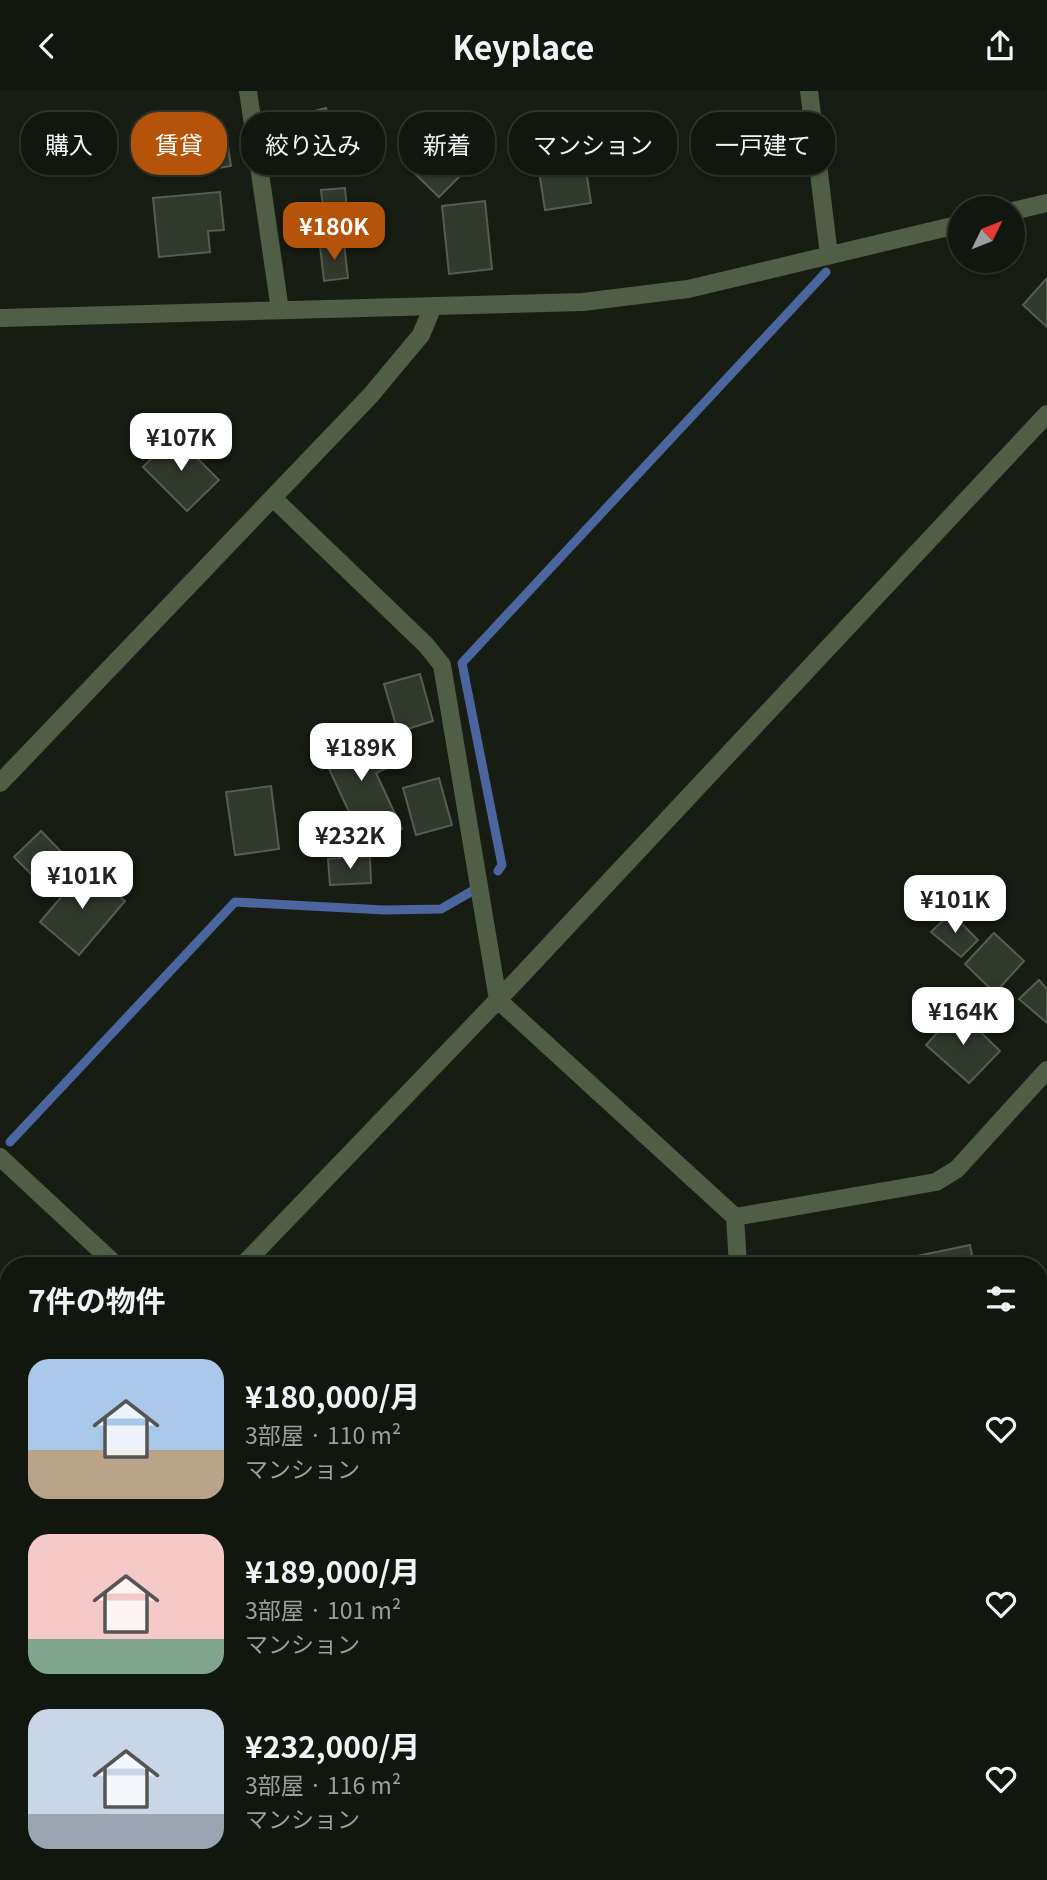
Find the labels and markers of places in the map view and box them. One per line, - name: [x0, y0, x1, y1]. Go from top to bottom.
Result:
- pin: ¥180K: [285, 202, 383, 262]
- pin: ¥107K: [132, 413, 230, 473]
- pin: ¥189K: [312, 723, 410, 783]
- pin: ¥232K: [301, 811, 399, 871]
- pin: ¥101K: [33, 851, 131, 911]
- pin: ¥101K: [906, 875, 1004, 935]
- pin: ¥164K: [914, 988, 1012, 1047]

